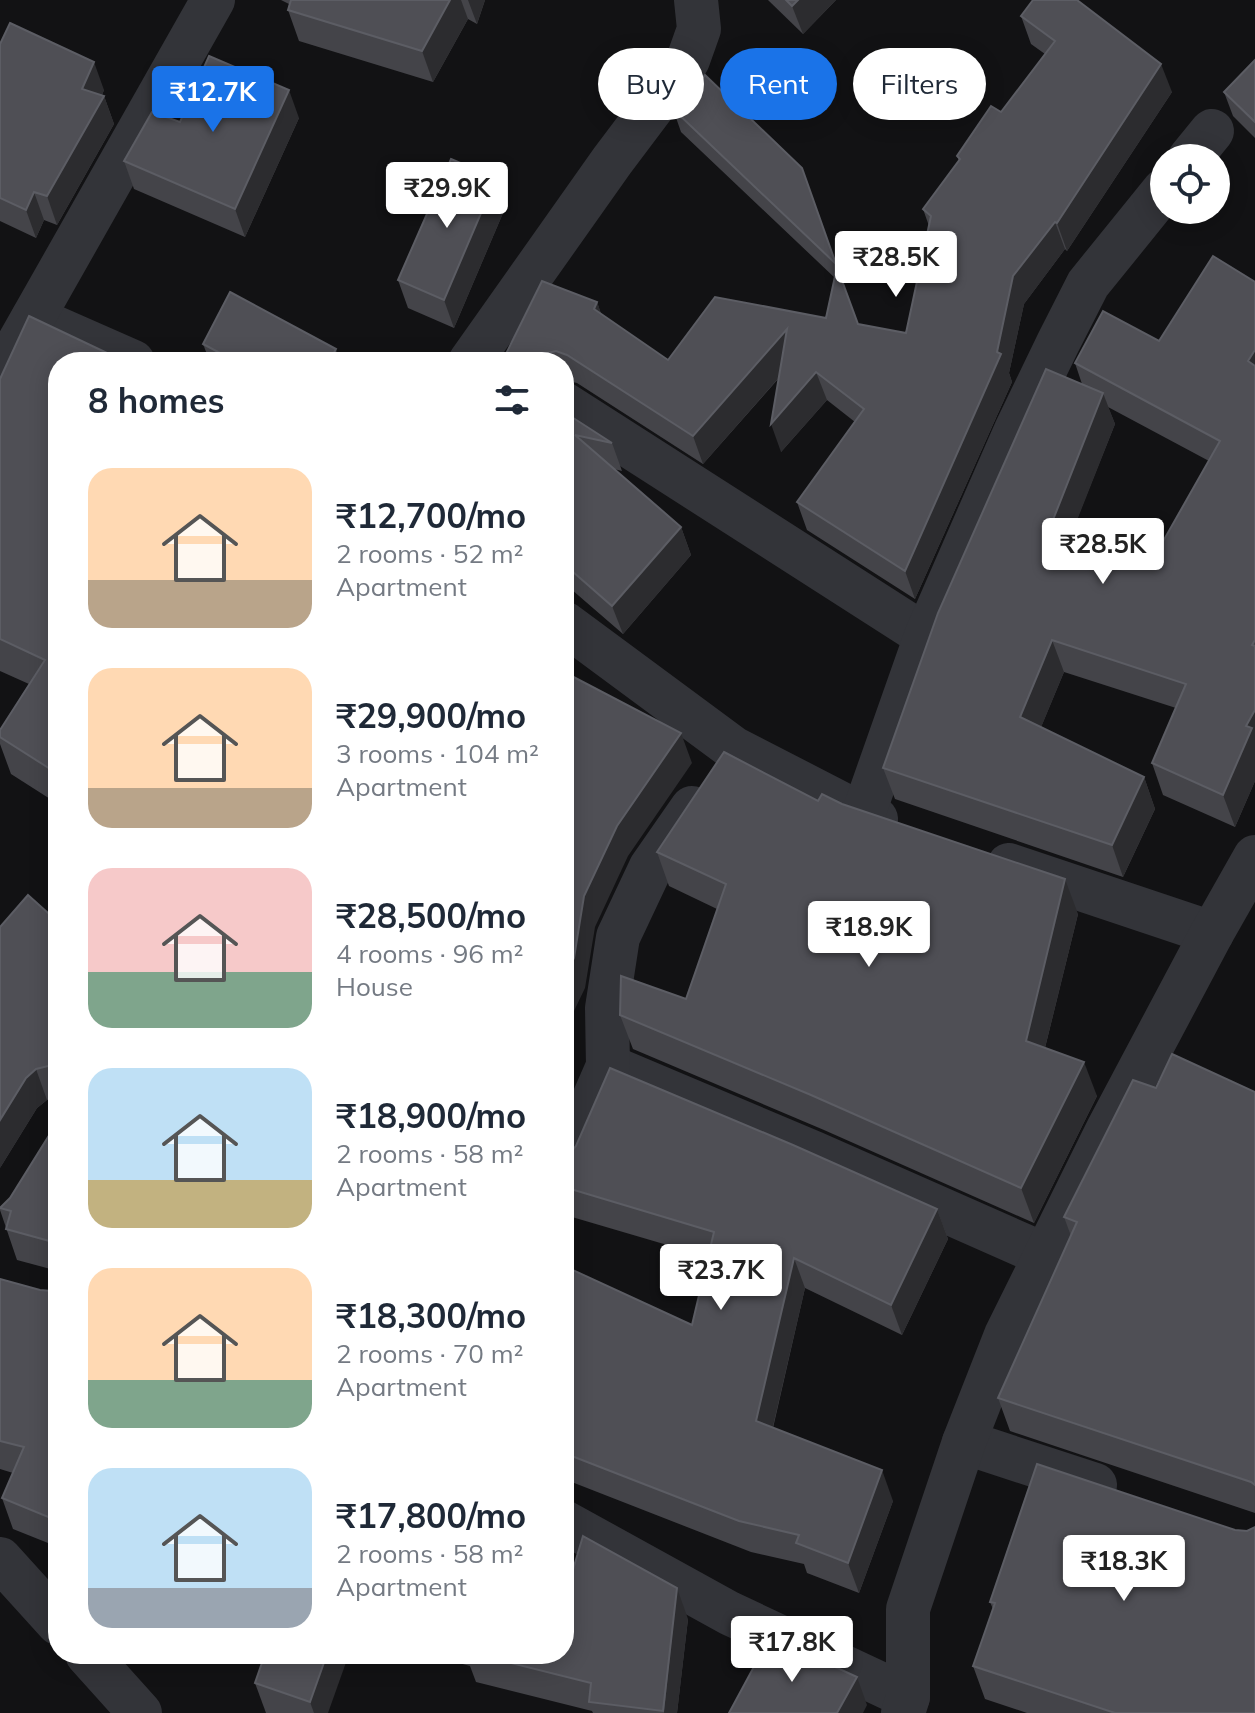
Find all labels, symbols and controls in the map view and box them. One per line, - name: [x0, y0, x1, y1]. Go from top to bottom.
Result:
- chip: Buy: [598, 48, 704, 120]
- chip: Rent: [720, 48, 837, 120]
- chip: Filters: [853, 48, 986, 120]
- pin: ₹12.7K: [148, 66, 278, 134]
- text: ₹12.7K: [170, 75, 256, 108]
- map controls: [1150, 144, 1230, 224]
- button: locate: [1150, 144, 1230, 224]
- pin: ₹29.9K: [382, 162, 512, 230]
- text: ₹29.9K: [404, 171, 490, 204]
- pin: ₹28.5K: [831, 231, 961, 299]
- text: ₹28.5K: [853, 240, 939, 273]
- icon: filters: [490, 378, 534, 422]
- text: 8 homes: [88, 379, 225, 422]
- text: ₹12,700/mo: [336, 494, 526, 537]
- icon: home: [152, 500, 248, 596]
- pin: ₹28.5K: [1038, 518, 1168, 586]
- text: ₹28.5K: [1060, 527, 1146, 560]
- text: 2 rooms · 52 m²: [336, 537, 523, 570]
- text: Apartment: [336, 570, 467, 603]
- text: ₹29,900/mo: [336, 694, 526, 737]
- icon: home: [152, 700, 248, 796]
- text: 3 rooms · 104 m²: [336, 737, 539, 770]
- text: Apartment: [336, 770, 467, 803]
- text: ₹28,500/mo: [336, 894, 526, 937]
- icon: home: [152, 900, 248, 996]
- pin: ₹18.9K: [804, 901, 934, 969]
- text: ₹18.9K: [826, 910, 912, 943]
- text: 4 rooms · 96 m²: [336, 937, 523, 970]
- text: House: [336, 970, 413, 1003]
- text: ₹18,900/mo: [336, 1094, 526, 1137]
- icon: home: [152, 1100, 248, 1196]
- text: 2 rooms · 58 m²: [336, 1137, 523, 1170]
- text: Apartment: [336, 1170, 467, 1203]
- pin: ₹23.7K: [656, 1244, 786, 1312]
- text: ₹23.7K: [678, 1253, 764, 1286]
- text: ₹18,300/mo: [336, 1294, 526, 1337]
- icon: home: [152, 1300, 248, 1396]
- text: 2 rooms · 70 m²: [336, 1337, 523, 1370]
- text: Apartment: [336, 1370, 467, 1403]
- text: ₹17,800/mo: [336, 1494, 526, 1537]
- icon: home: [152, 1500, 248, 1596]
- pin: ₹18.3K: [1059, 1535, 1189, 1603]
- text: 2 rooms · 58 m²: [336, 1537, 523, 1570]
- text: ₹18.3K: [1081, 1544, 1167, 1577]
- text: Apartment: [336, 1570, 467, 1603]
- pin: ₹17.8K: [727, 1616, 857, 1684]
- text: ₹17.8K: [749, 1625, 835, 1658]

